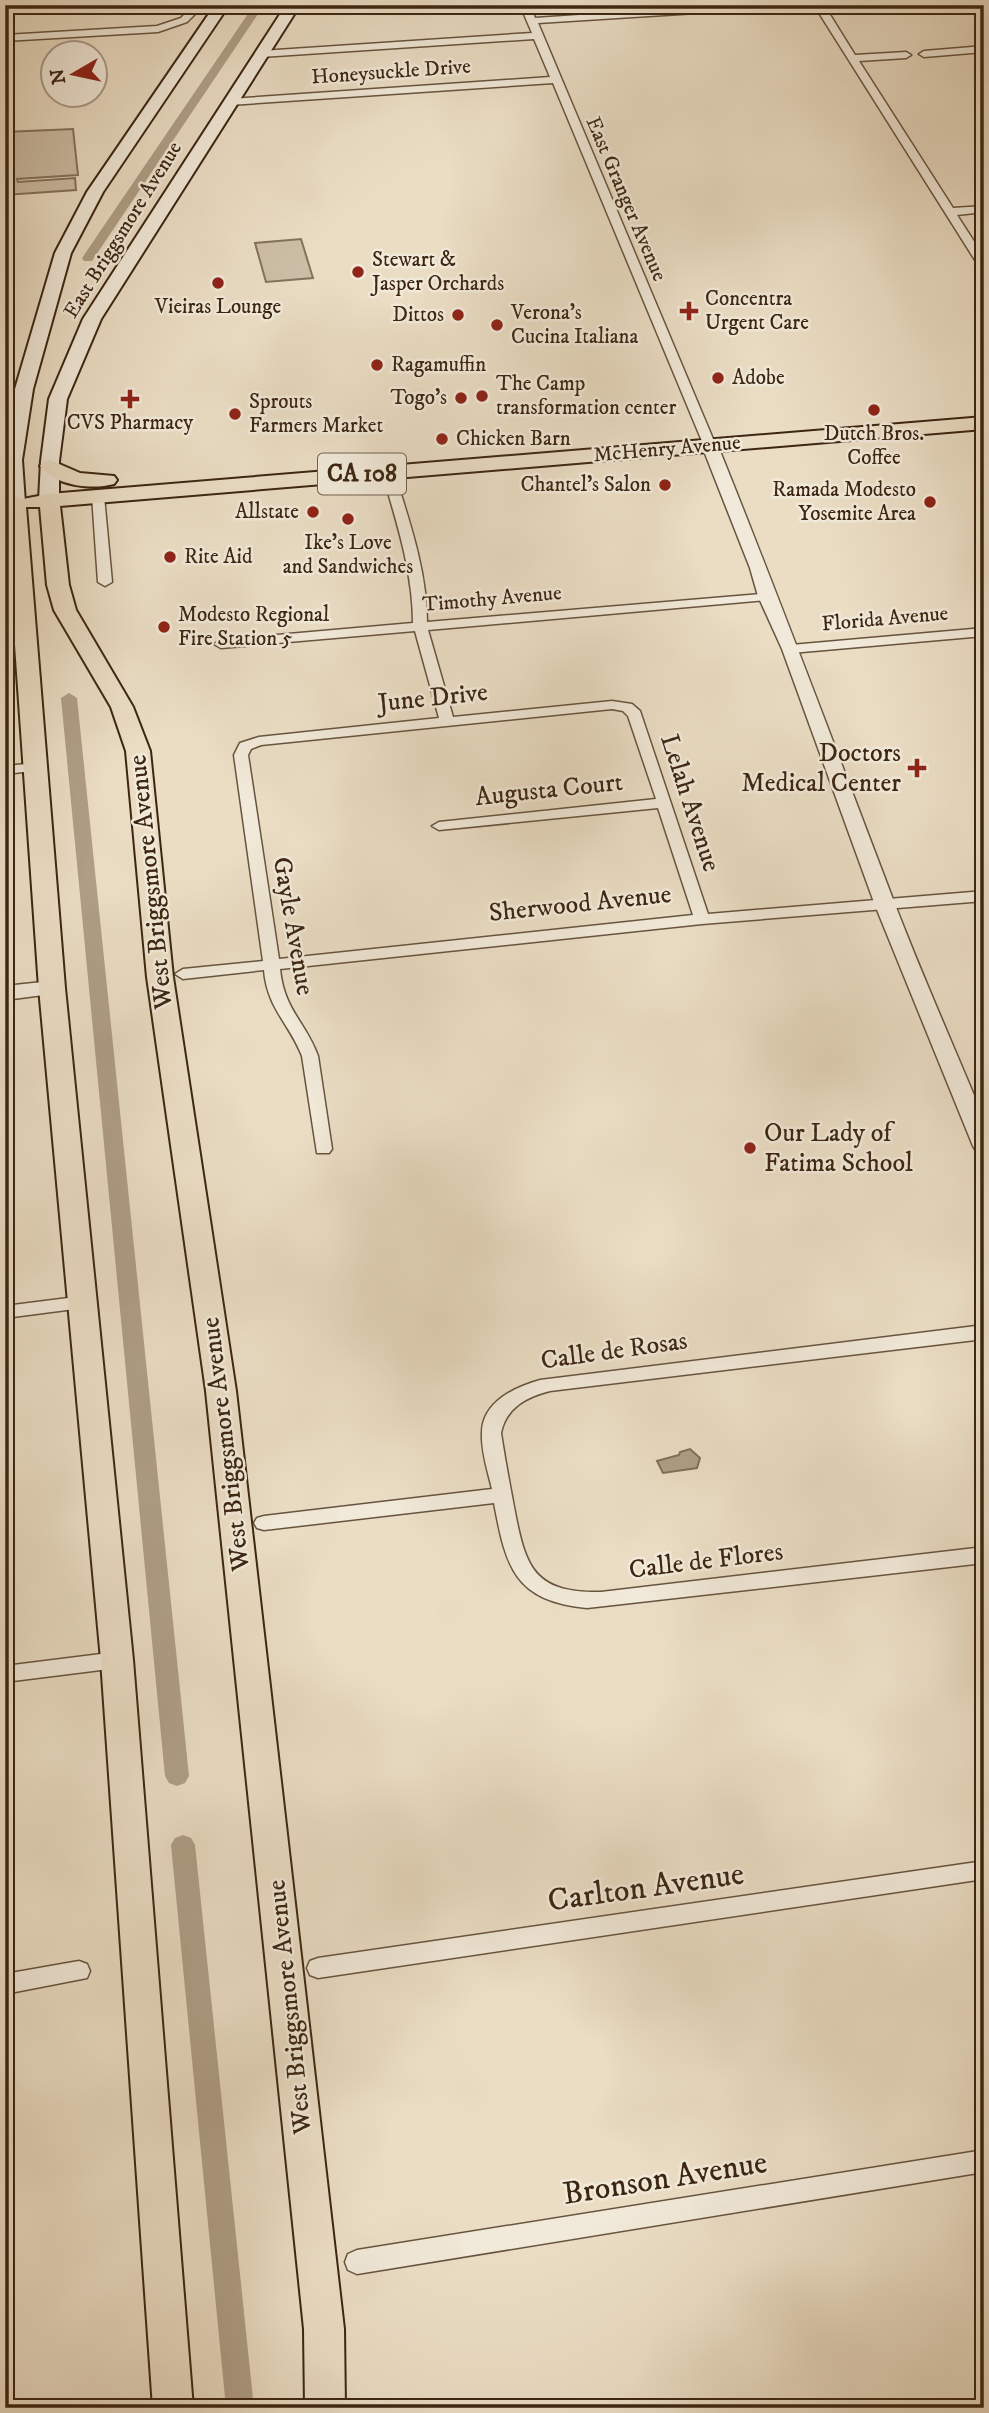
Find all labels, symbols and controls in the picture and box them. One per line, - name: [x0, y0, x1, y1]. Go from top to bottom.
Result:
- north arrow: [38, 38, 108, 108]
- street label: Honeysuckle Drive: [310, 53, 472, 91]
- text: N: [46, 67, 71, 86]
- street label: East Granger Avenue: [580, 113, 673, 285]
- street label: East Briggsmore Avenue: [58, 137, 188, 323]
- place label: Stewart & Jasper Orchards: [370, 247, 504, 297]
- marker: Stewart & Jasper Orchards: [350, 264, 366, 280]
- marker: Vieiras Lounge: [210, 275, 226, 291]
- place label: Concentra Urgent Care: [705, 286, 809, 336]
- place label: Vieiras Lounge: [154, 294, 281, 320]
- place label: Verona's Cucina Italiana: [510, 300, 639, 350]
- marker: Concentra Urgent Care: [679, 301, 699, 321]
- place label: Dittos: [392, 302, 444, 328]
- marker: Dittos: [450, 307, 466, 323]
- marker: Verona's Cucina Italiana: [489, 317, 505, 333]
- place label: Ragamuffin: [391, 352, 486, 378]
- marker: Ragamuffin: [369, 357, 385, 373]
- place label: Adobe: [732, 365, 785, 391]
- marker: Adobe: [710, 370, 726, 386]
- place label: The Camp transformation center: [496, 371, 677, 421]
- place label: Togo's: [391, 385, 447, 411]
- marker: The Camp transformation center: [474, 388, 490, 404]
- place label: Sprouts Farmers Market: [249, 389, 383, 439]
- marker: Togo's: [453, 390, 469, 406]
- marker: CVS Pharmacy: [122, 391, 138, 407]
- marker: Dutch Bros. Coffee: [866, 402, 882, 418]
- marker: Sprouts Farmers Market: [227, 406, 243, 422]
- place label: CVS Pharmacy: [67, 410, 194, 436]
- place label: Dutch Bros. Coffee: [824, 421, 924, 471]
- place label: Chicken Barn: [456, 426, 571, 452]
- street label: McHenry Avenue: [592, 430, 742, 468]
- marker: Chicken Barn: [434, 431, 450, 447]
- road number: CA 108: [318, 453, 406, 494]
- place label: Chantel's Salon: [521, 472, 651, 498]
- marker: Chantel's Salon: [657, 477, 673, 493]
- place label: Ramada Modesto Yosemite Area: [772, 477, 916, 527]
- marker: Ramada Modesto Yosemite Area: [922, 494, 938, 510]
- place label: Allstate: [235, 499, 299, 525]
- marker: Allstate: [305, 504, 321, 520]
- marker: Ike's Love and Sandwiches: [340, 511, 356, 527]
- place label: Ike's Love and Sandwiches: [283, 530, 413, 580]
- place label: Rite Aid: [184, 544, 253, 570]
- marker: Rite Aid: [162, 549, 178, 565]
- street label: Timothy Avenue: [421, 580, 563, 618]
- street label: Florida Avenue: [821, 600, 950, 637]
- place label: Modesto Regional Fire Station 5: [178, 602, 330, 652]
- marker: Modesto Regional Fire Station 5: [156, 619, 172, 635]
- street label: June Drive: [375, 676, 490, 720]
- street label: Lelah Avenue: [652, 730, 728, 876]
- place label: Doctors Medical Center: [741, 737, 901, 800]
- street label: West Briggsmore Avenue: [121, 753, 181, 1012]
- marker: Doctors Medical Center: [907, 758, 927, 778]
- street label: Augusta Court: [473, 766, 625, 814]
- street label: Gayle Avenue: [265, 854, 321, 998]
- street label: Sherwood Avenue: [487, 878, 673, 930]
- place label: Our Lady of Fatima School: [764, 1117, 913, 1180]
- marker: Our Lady of Fatima School: [742, 1140, 758, 1156]
- street label: West Briggsmore Avenue: [194, 1315, 258, 1574]
- street label: Calle de Rosas: [539, 1324, 689, 1378]
- street label: Calle de Flores: [627, 1535, 785, 1587]
- street label: Carlton Avenue: [545, 1854, 747, 1922]
- street label: West Briggsmore Avenue: [260, 1878, 320, 2137]
- street label: Bronson Avenue: [560, 2143, 770, 2215]

